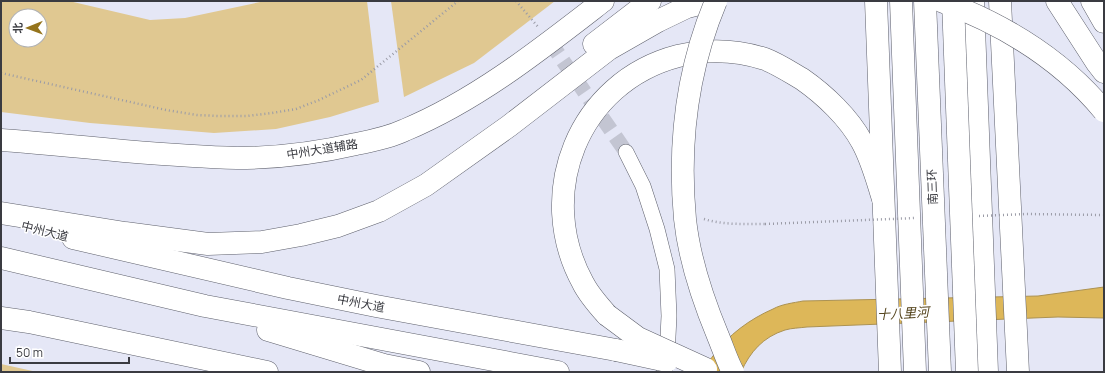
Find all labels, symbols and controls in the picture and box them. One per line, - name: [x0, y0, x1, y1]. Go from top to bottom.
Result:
- north arrow: [8, 8, 48, 48]
- text: 北: [10, 23, 25, 34]
- street label: 中州大道辅路: [285, 135, 359, 163]
- street label: 南三环: [923, 169, 941, 205]
- street label: 中州大道: [20, 217, 70, 245]
- street label: 中州大道: [336, 290, 386, 316]
- water label: 十八里河: [877, 302, 932, 323]
- scale bar: [10, 339, 129, 365]
- text: 50 m: [16, 344, 43, 361]

